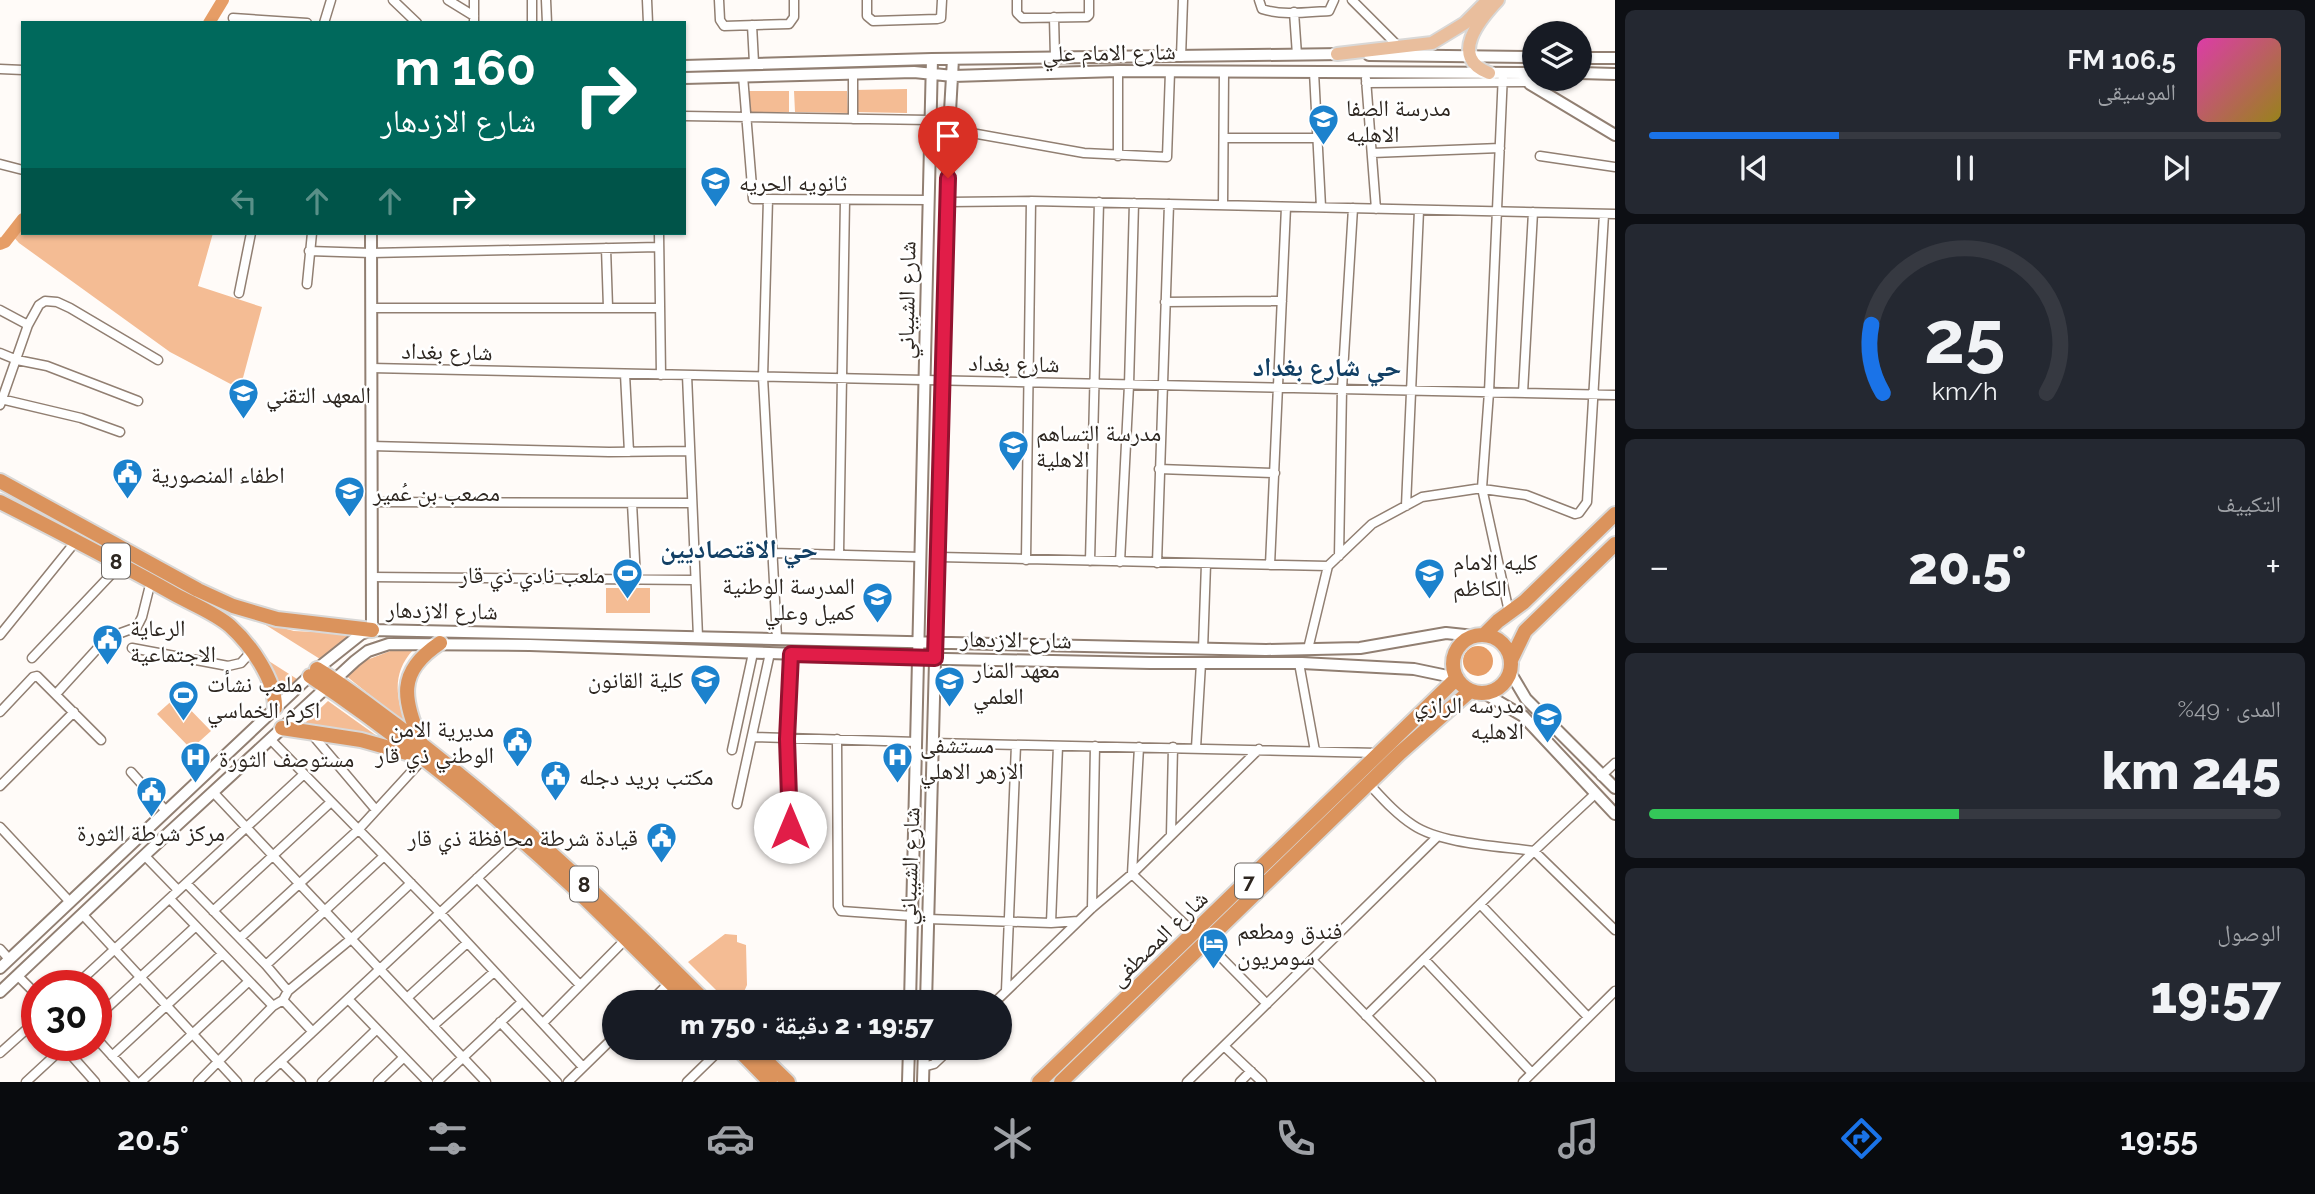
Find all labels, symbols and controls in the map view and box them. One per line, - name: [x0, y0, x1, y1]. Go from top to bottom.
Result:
- map controls: [1522, 21, 1592, 91]
- button: layers: [1522, 21, 1592, 91]
- street label: شارع الامام علي: [1042, 37, 1176, 73]
- text: 160 m: [395, 39, 536, 96]
- text: 106.5 FM: [2067, 45, 2176, 75]
- icon: right: [560, 49, 651, 140]
- text: الموسيقى: [2097, 78, 2176, 105]
- place label: مدرسة الصفا الاهليه: [1346, 94, 1451, 147]
- text: شارع الازدهار: [381, 102, 536, 139]
- school or university icon: مدرسة الصفا الاهليه: [1306, 103, 1340, 147]
- pin: [918, 106, 978, 178]
- icon: arrive: [929, 117, 967, 155]
- icon: previous: [1735, 149, 1773, 187]
- icon: pause: [1946, 149, 1984, 187]
- icon: next: [2157, 149, 2195, 187]
- school or university icon: ثانويه الحريه: [699, 165, 733, 209]
- place label: ثانويه الحريه: [739, 169, 847, 196]
- icon: left: [225, 182, 263, 220]
- icon: ahead: [298, 182, 336, 220]
- icon: ahead: [371, 182, 409, 220]
- icon: right: [444, 182, 482, 220]
- street label: شارع الشيباني: [891, 241, 926, 359]
- text: 25: [1924, 295, 2006, 380]
- street label: شارع بغداد: [401, 337, 493, 367]
- street label: شارع بغداد: [968, 349, 1060, 379]
- district label: حي شارع بغداد: [1253, 352, 1401, 387]
- text: km/h: [1932, 375, 1998, 405]
- school or university icon: المعهد التقني: [226, 377, 260, 421]
- place label: المعهد التقني: [266, 381, 371, 413]
- place label: مدرسة التساهم الاهلية: [1036, 419, 1161, 472]
- school or university icon: مدرسة التساهم الاهلية: [996, 428, 1030, 472]
- public building icon: اطفاء المنصورية: [111, 457, 145, 501]
- place label: اطفاء المنصورية: [151, 461, 285, 488]
- school or university icon: مصعب بن عُمير: [333, 475, 367, 519]
- place label: مصعب بن عُمير: [372, 479, 500, 507]
- text: التكييف: [2216, 490, 2281, 517]
- district label: حي الاقتصاديين: [660, 534, 818, 569]
- text: 20.5°: [1908, 535, 2027, 596]
- road number: 8: [102, 544, 130, 578]
- text: −: [1649, 544, 1669, 589]
- text: +: [2265, 544, 2281, 589]
- place label: كليه الامام الكاظم: [1453, 548, 1538, 604]
- sports icon: ملعب نادي ذي قار: [611, 557, 645, 601]
- school or university icon: كليه الامام الكاظم: [1413, 557, 1447, 601]
- place label: ملعب نادي ذي قار: [458, 561, 605, 593]
- place label: المدرسة الوطنية كميل وعلي: [722, 572, 855, 630]
- school or university icon: المدرسة الوطنية كميل وعلي: [861, 581, 895, 625]
- street label: شارع الازدهار: [385, 596, 498, 626]
- place label: الرعاية الاجتماعية: [130, 614, 216, 667]
- public building icon: الرعاية الاجتماعية: [90, 623, 124, 667]
- street label: شارع الازدهار: [959, 625, 1072, 655]
- place label: معهد المنار العلمي: [972, 656, 1060, 714]
- school or university icon: كلية القانون: [689, 662, 723, 706]
- school or university icon: معهد المنار العلمي: [933, 665, 967, 709]
- place label: كلية القانون: [588, 666, 683, 694]
- place label: ملعب نشأت اكرم الخماسي: [207, 670, 320, 728]
- sports icon: ملعب نشأت اكرم الخماسي: [167, 679, 201, 723]
- place label: مدرسه الرازي الاهليه: [1414, 691, 1524, 744]
- text: المدى · 49%: [2177, 695, 2281, 722]
- school or university icon: مدرسه الرازي الاهليه: [1530, 700, 1564, 744]
- place label: مديرية الامن الوطني ذي قار: [374, 715, 494, 773]
- public building icon: مديرية الامن الوطني ذي قار: [500, 724, 534, 768]
- place label: مستشفى الازهر الاهلي: [920, 731, 1024, 789]
- hospital icon: مستشفى الازهر الاهلي: [880, 740, 914, 784]
- text: 245 km: [2101, 740, 2281, 801]
- hospital icon: مستوصف الثورة: [179, 741, 213, 785]
- place label: مستوصف الثورة: [219, 745, 354, 772]
- public building icon: مكتب بريد دجله: [539, 759, 573, 803]
- place label: مكتب بريد دجله: [579, 763, 713, 790]
- public building icon: مركز شرطة الثورة: [134, 774, 168, 818]
- position arrow: [753, 790, 827, 864]
- street label: شارع الشيباني: [893, 806, 930, 926]
- place label: مركز شرطة الثورة: [77, 819, 225, 846]
- public building icon: قيادة شرطة محافظة ذي قار: [644, 820, 678, 864]
- place label: قيادة شرطة محافظة ذي قار: [407, 824, 638, 856]
- road number: 7: [1235, 864, 1263, 898]
- road number: 8: [570, 866, 598, 902]
- street label: شارع المصطفى: [1103, 884, 1214, 993]
- place label: فندق ومطعم سومريون: [1237, 917, 1342, 971]
- text: الوصول: [2217, 919, 2281, 946]
- hotel icon: فندق ومطعم سومريون: [1197, 926, 1231, 970]
- text: 19:57: [2150, 964, 2281, 1025]
- speed limit sign: 30: [21, 970, 112, 1061]
- text: 19:57 · 2 دقيقة · 750 m: [680, 1010, 934, 1040]
- icon: filters: [423, 1114, 472, 1163]
- icon: car: [706, 1114, 755, 1163]
- icon: climate: [988, 1114, 1037, 1163]
- icon: phone: [1271, 1114, 1320, 1163]
- icon: music: [1554, 1114, 1603, 1163]
- icon: directions: [1837, 1114, 1886, 1163]
- text: 20.5°: [117, 1120, 189, 1157]
- text: 19:55: [2120, 1120, 2198, 1157]

